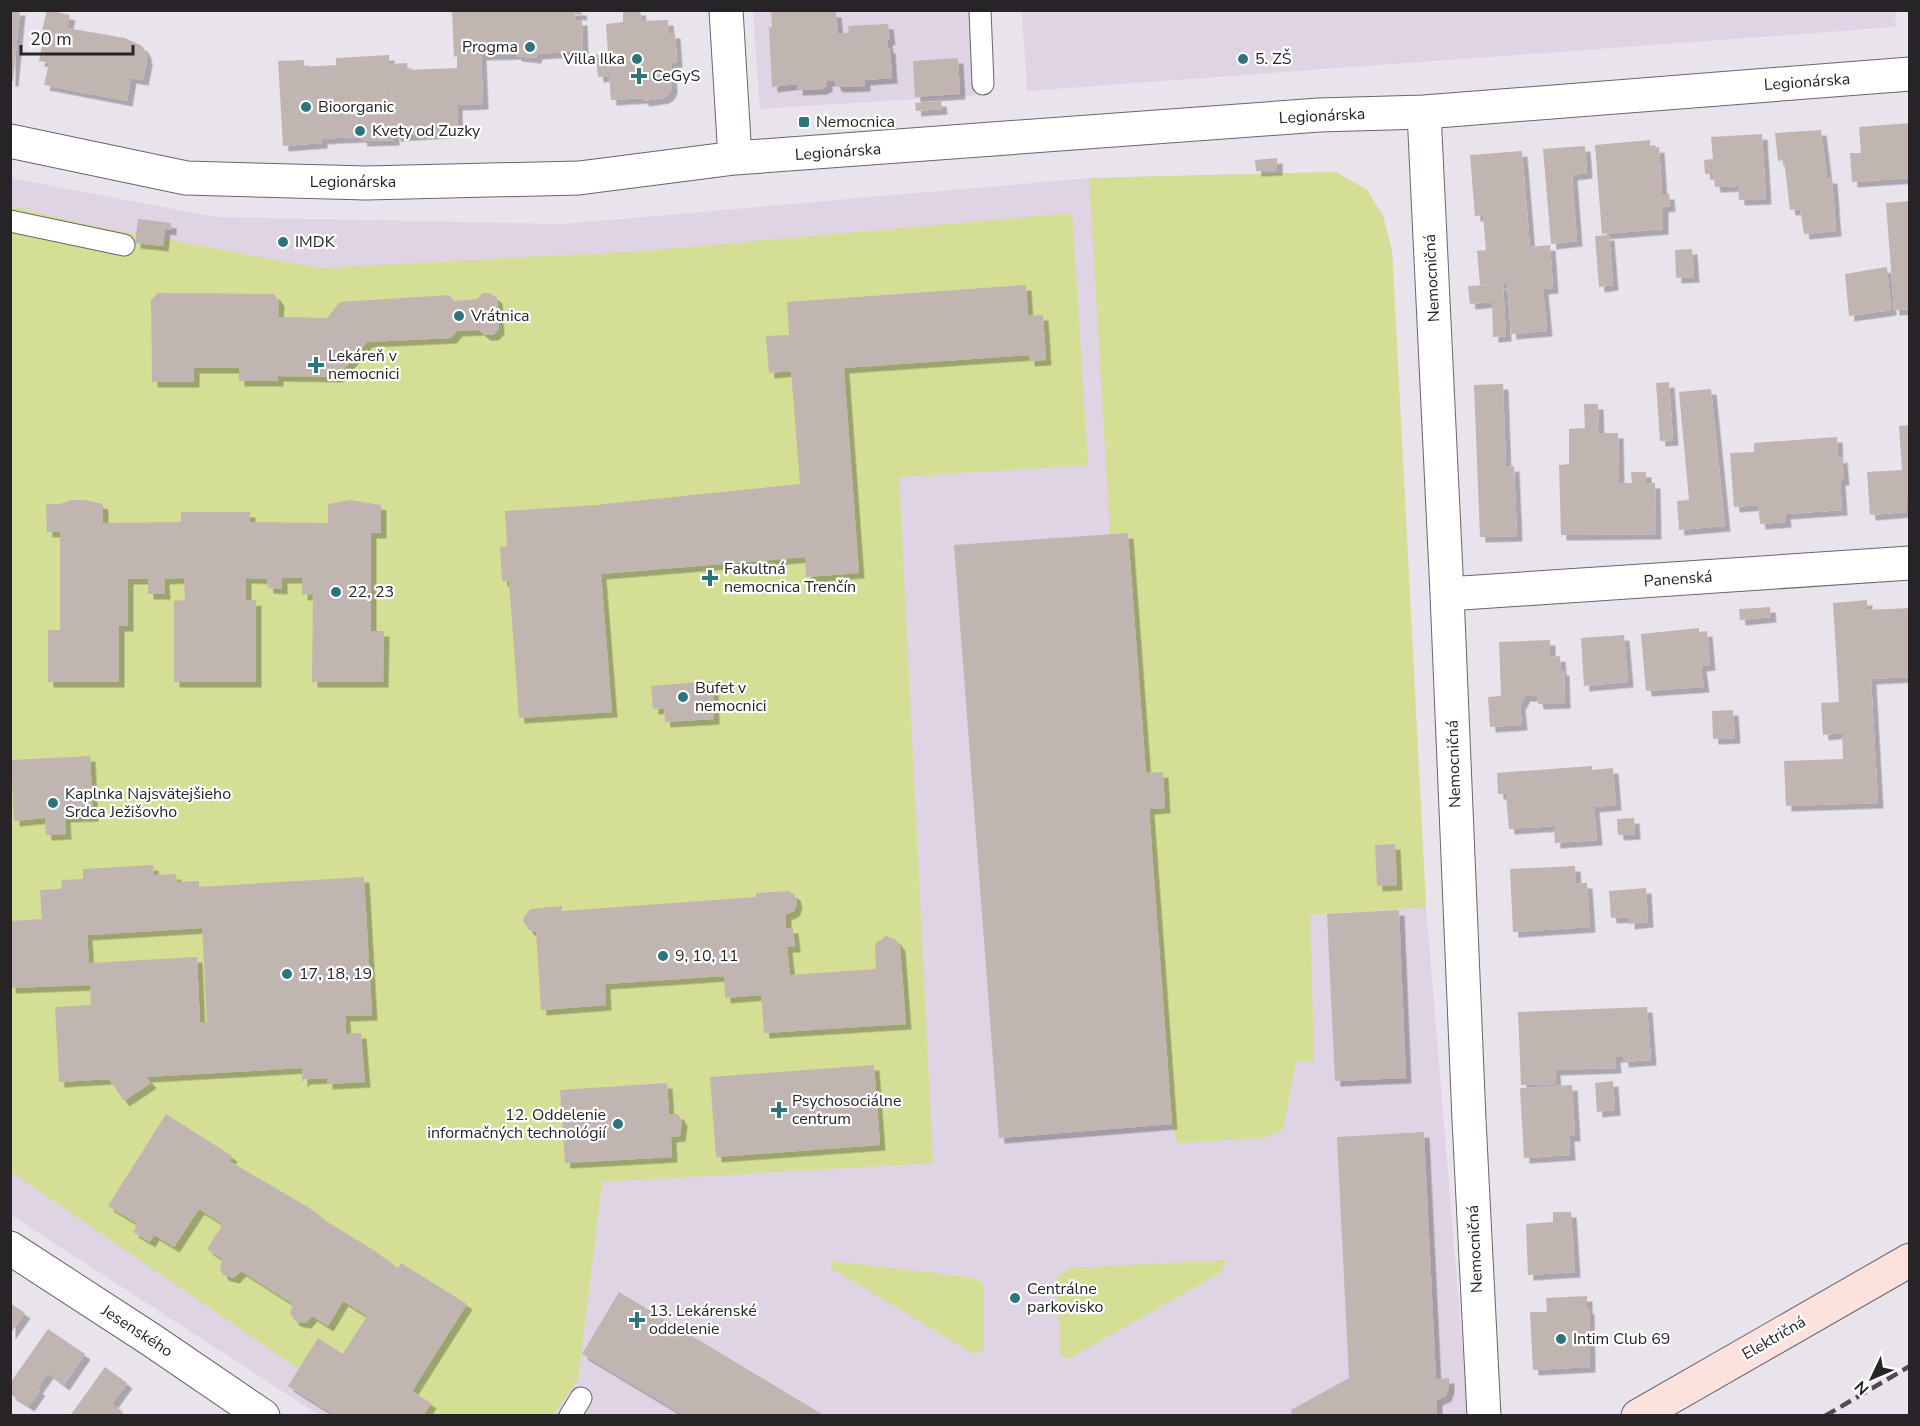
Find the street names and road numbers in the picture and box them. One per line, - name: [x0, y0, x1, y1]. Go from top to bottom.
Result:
- street label: Legionárska: [1763, 68, 1851, 96]
- street label: Legionárska: [1278, 103, 1366, 129]
- street label: Legionárska: [794, 138, 882, 166]
- street label: Legionárska: [310, 171, 396, 193]
- street label: Nemocničná: [1419, 233, 1445, 323]
- street label: Panenská: [1643, 566, 1713, 592]
- street label: Nemocničná: [1441, 720, 1467, 808]
- street label: Nemocničná: [1462, 1204, 1488, 1294]
- street label: Jesenského: [96, 1299, 177, 1362]
- street label: Električná: [1738, 1311, 1810, 1365]

